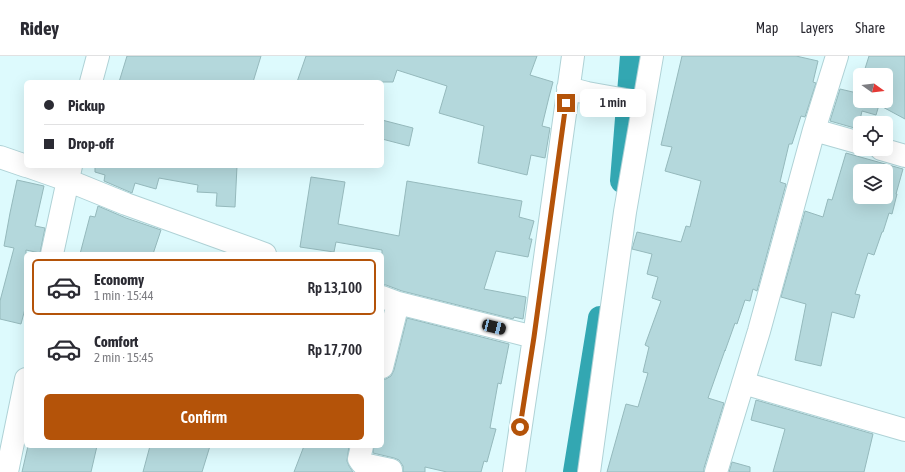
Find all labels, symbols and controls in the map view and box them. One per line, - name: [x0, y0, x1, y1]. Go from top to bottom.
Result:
- text: Ridey: [20, 17, 59, 39]
- text: Map: [756, 20, 778, 36]
- text: Layers: [800, 20, 833, 36]
- text: Share: [855, 20, 885, 36]
- north arrow: [853, 68, 893, 108]
- map controls: [853, 68, 893, 204]
- callout: 1 min: [580, 89, 646, 117]
- route end: [557, 94, 575, 112]
- text: 1 min: [600, 95, 626, 110]
- text: Pickup: [68, 97, 105, 114]
- button: locate: [853, 116, 893, 156]
- text: Drop-off: [68, 135, 114, 152]
- button: layers: [853, 164, 893, 204]
- icon: car: [46, 269, 82, 305]
- text: Economy: [94, 271, 144, 288]
- text: Rp 13,100: [307, 279, 362, 296]
- text: 1 min · 15:44: [94, 288, 154, 303]
- car: [481, 318, 507, 336]
- icon: car: [46, 331, 82, 367]
- text: Comfort: [94, 333, 138, 350]
- text: Rp 17,700: [307, 341, 362, 358]
- text: 2 min · 15:45: [94, 350, 154, 365]
- button: Confirm: [44, 394, 364, 440]
- route start: [511, 418, 529, 436]

